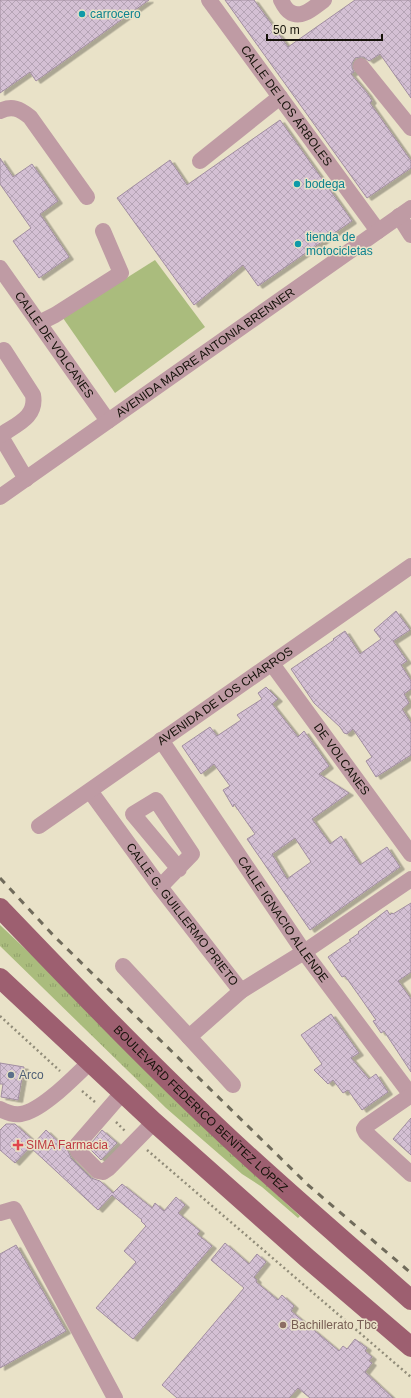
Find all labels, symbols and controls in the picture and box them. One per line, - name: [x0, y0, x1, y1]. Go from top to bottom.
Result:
- place label: carrocero: [90, 7, 141, 21]
- marker: carrocero: [77, 9, 87, 19]
- scale bar: [267, 16, 382, 42]
- text: 50 m: [273, 23, 300, 37]
- street label: CALLE DE LOS ÁRBOLES: [238, 43, 335, 169]
- place label: bodega: [305, 177, 345, 191]
- marker: bodega: [292, 179, 302, 189]
- place label: tienda de motocicletas: [306, 230, 373, 258]
- marker: tienda de motocicletas: [293, 239, 303, 249]
- street label: AVENIDA MADRE ANTONIA BRENNER: [113, 285, 298, 420]
- street label: CALLE DE VOLCANES: [12, 289, 97, 401]
- street label: AVENIDA DE LOS CHARROS: [155, 644, 295, 748]
- street label: DE VOLCANES: [311, 721, 373, 798]
- street label: CALLE G. GUILLERMO PRIETO: [123, 840, 241, 989]
- street label: CALLE IGNACIO ALLENDE: [235, 854, 331, 985]
- street label: BOULEVARD FEDERICO BENÍTEZ LÓPEZ: [111, 1023, 291, 1195]
- place label: Arco: [19, 1068, 44, 1082]
- marker: Arco: [6, 1070, 16, 1080]
- place label: SIMA Farmacia: [26, 1138, 108, 1152]
- marker: SIMA Farmacia: [13, 1140, 23, 1150]
- place label: Bachillerato Tbc: [291, 1318, 377, 1332]
- marker: Bachillerato Tbc: [278, 1320, 288, 1330]

